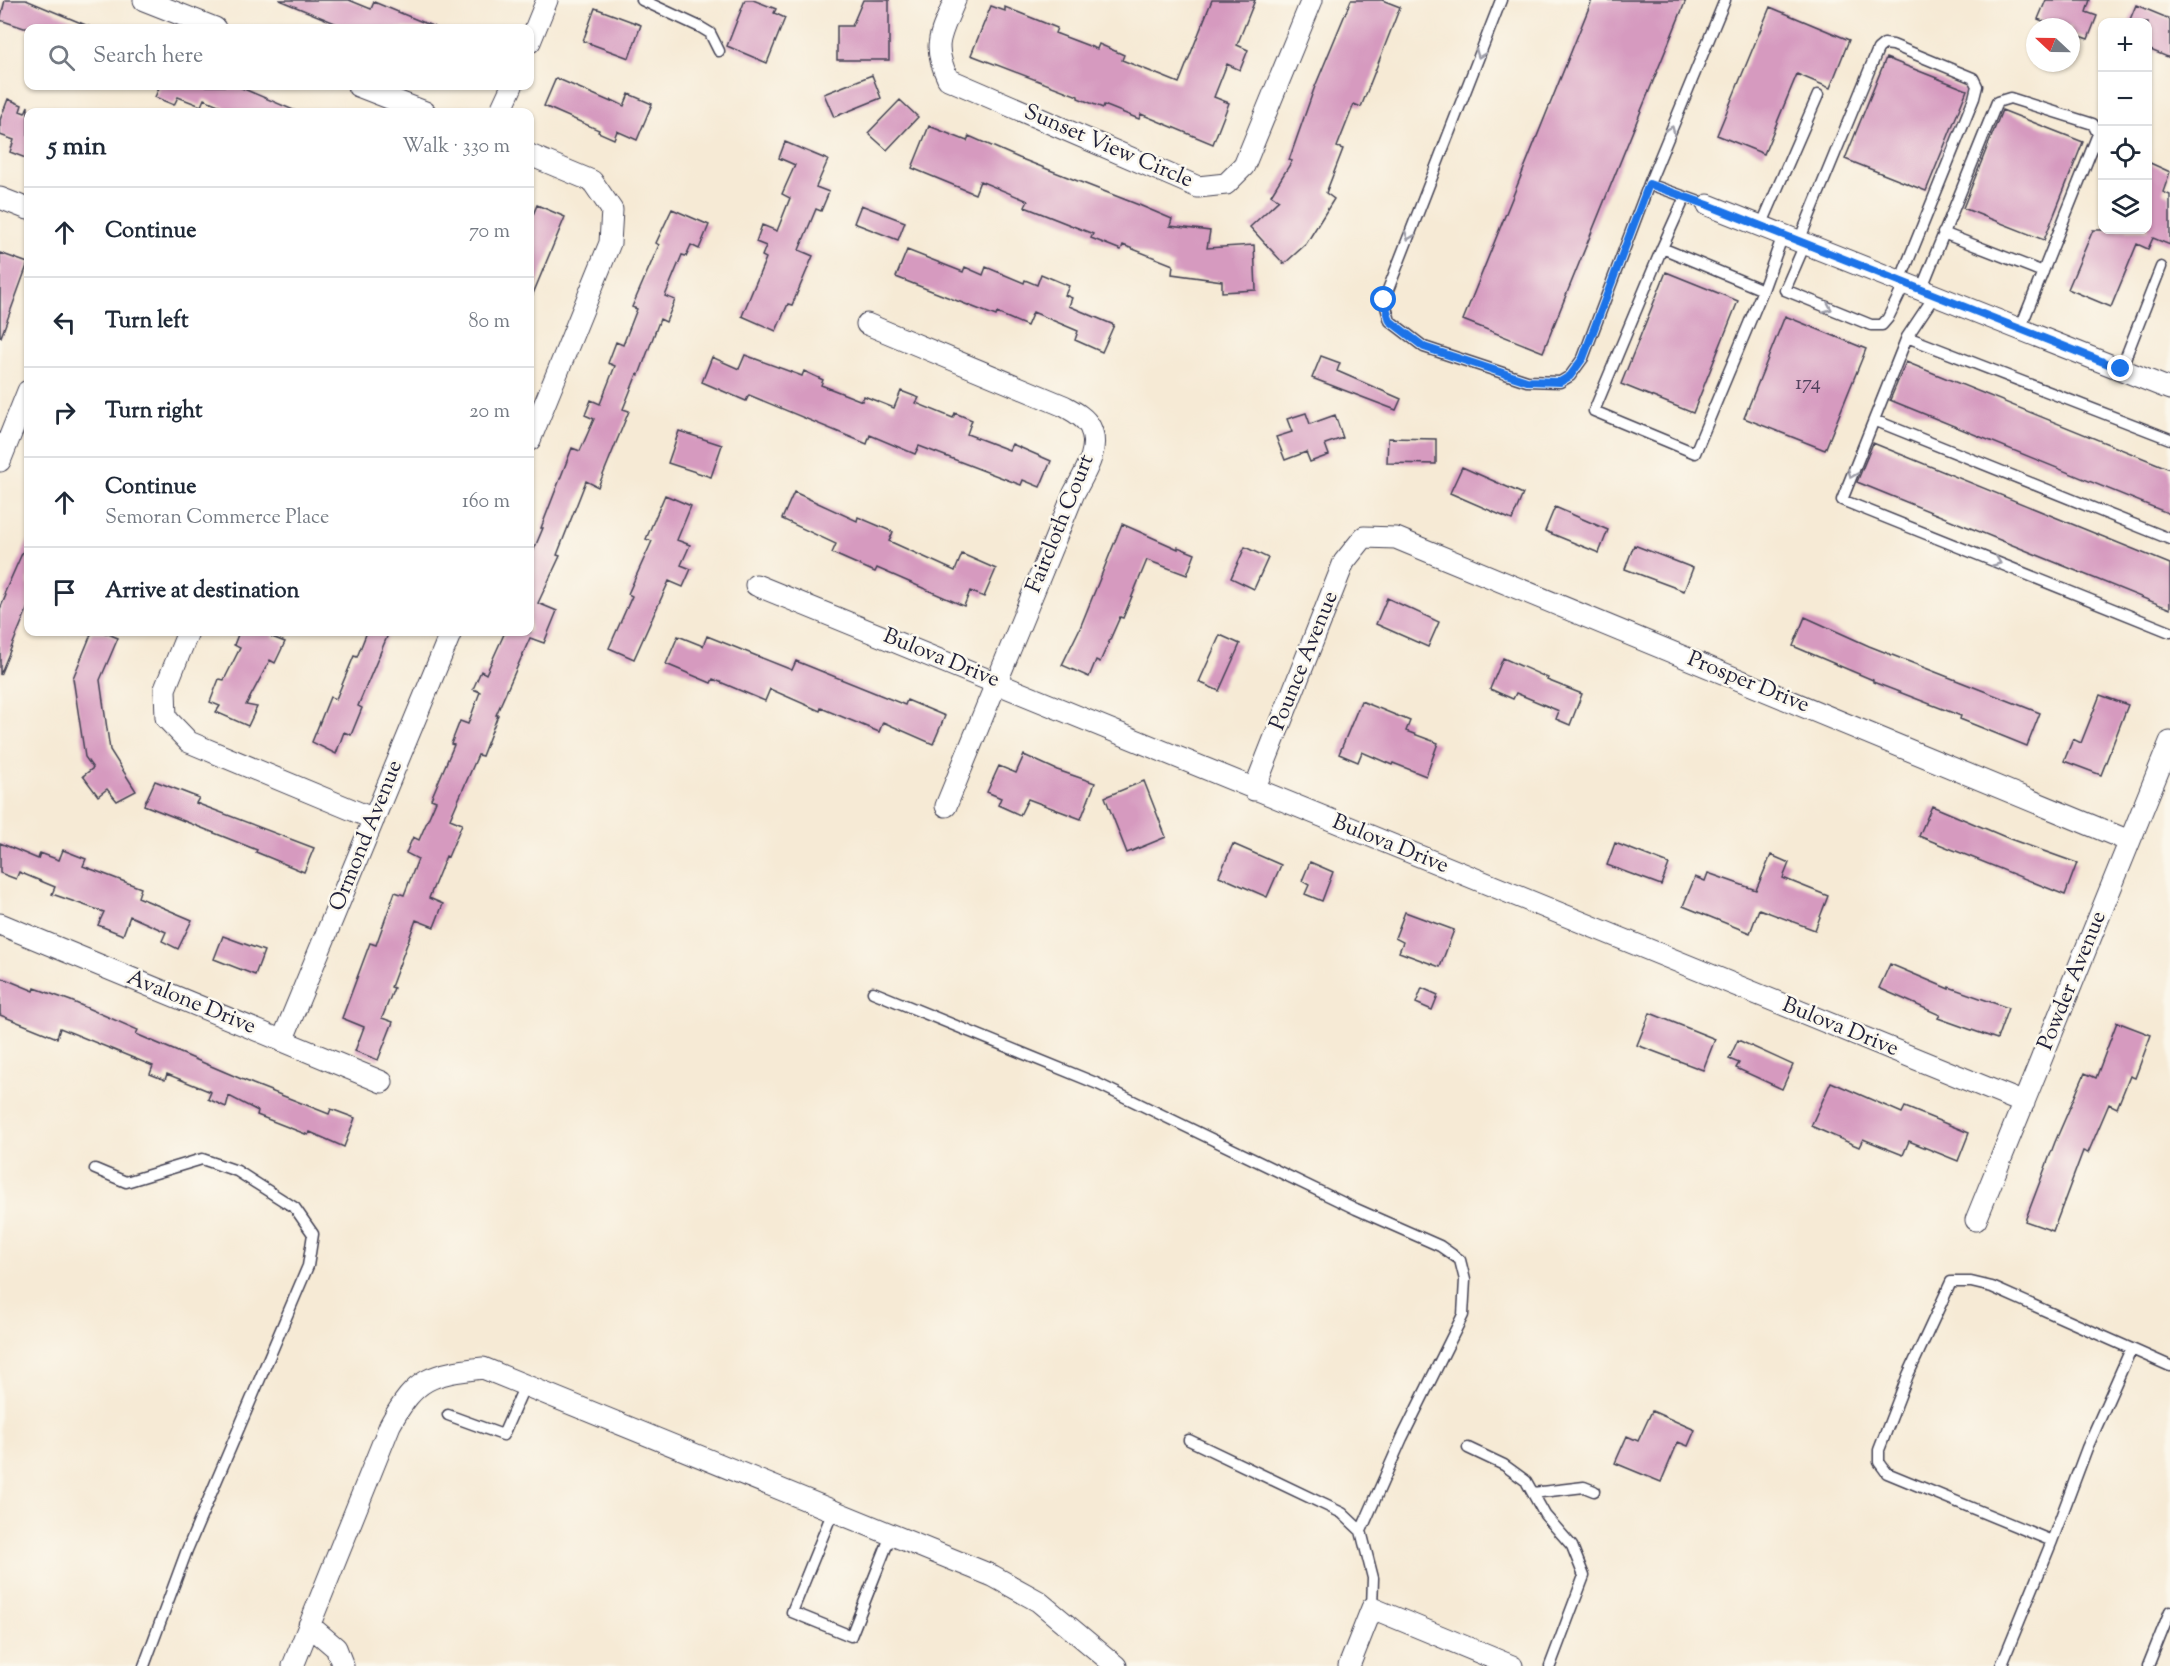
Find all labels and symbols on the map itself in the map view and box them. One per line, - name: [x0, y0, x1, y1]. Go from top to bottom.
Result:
- north arrow: [2026, 18, 2080, 72]
- one-way arrow: [1475, 48, 1487, 59]
- street label: Sunset View Circle: [1018, 97, 1198, 197]
- one-way arrow: [1664, 125, 1676, 136]
- one-way arrow: [1404, 230, 1416, 241]
- route start: [1370, 286, 1396, 312]
- one-way arrow: [1822, 301, 1833, 313]
- route end: [2107, 355, 2133, 381]
- house number: 174: [1795, 370, 1821, 399]
- street label: Faircloth Court: [1019, 450, 1104, 598]
- one-way arrow: [1847, 468, 1859, 479]
- one-way arrow: [1991, 555, 2002, 567]
- street label: Pounce Avenue: [1263, 587, 1347, 735]
- street label: Bulova Drive: [878, 621, 1004, 697]
- street label: Prosper Drive: [1682, 644, 1814, 722]
- street label: Ormond Avenue: [322, 756, 412, 916]
- street label: Bulova Drive: [1327, 807, 1453, 883]
- street label: Powder Avenue: [2031, 907, 2115, 1055]
- street label: Avalone Drive: [122, 963, 260, 1043]
- street label: Bulova Drive: [1777, 990, 1903, 1066]

